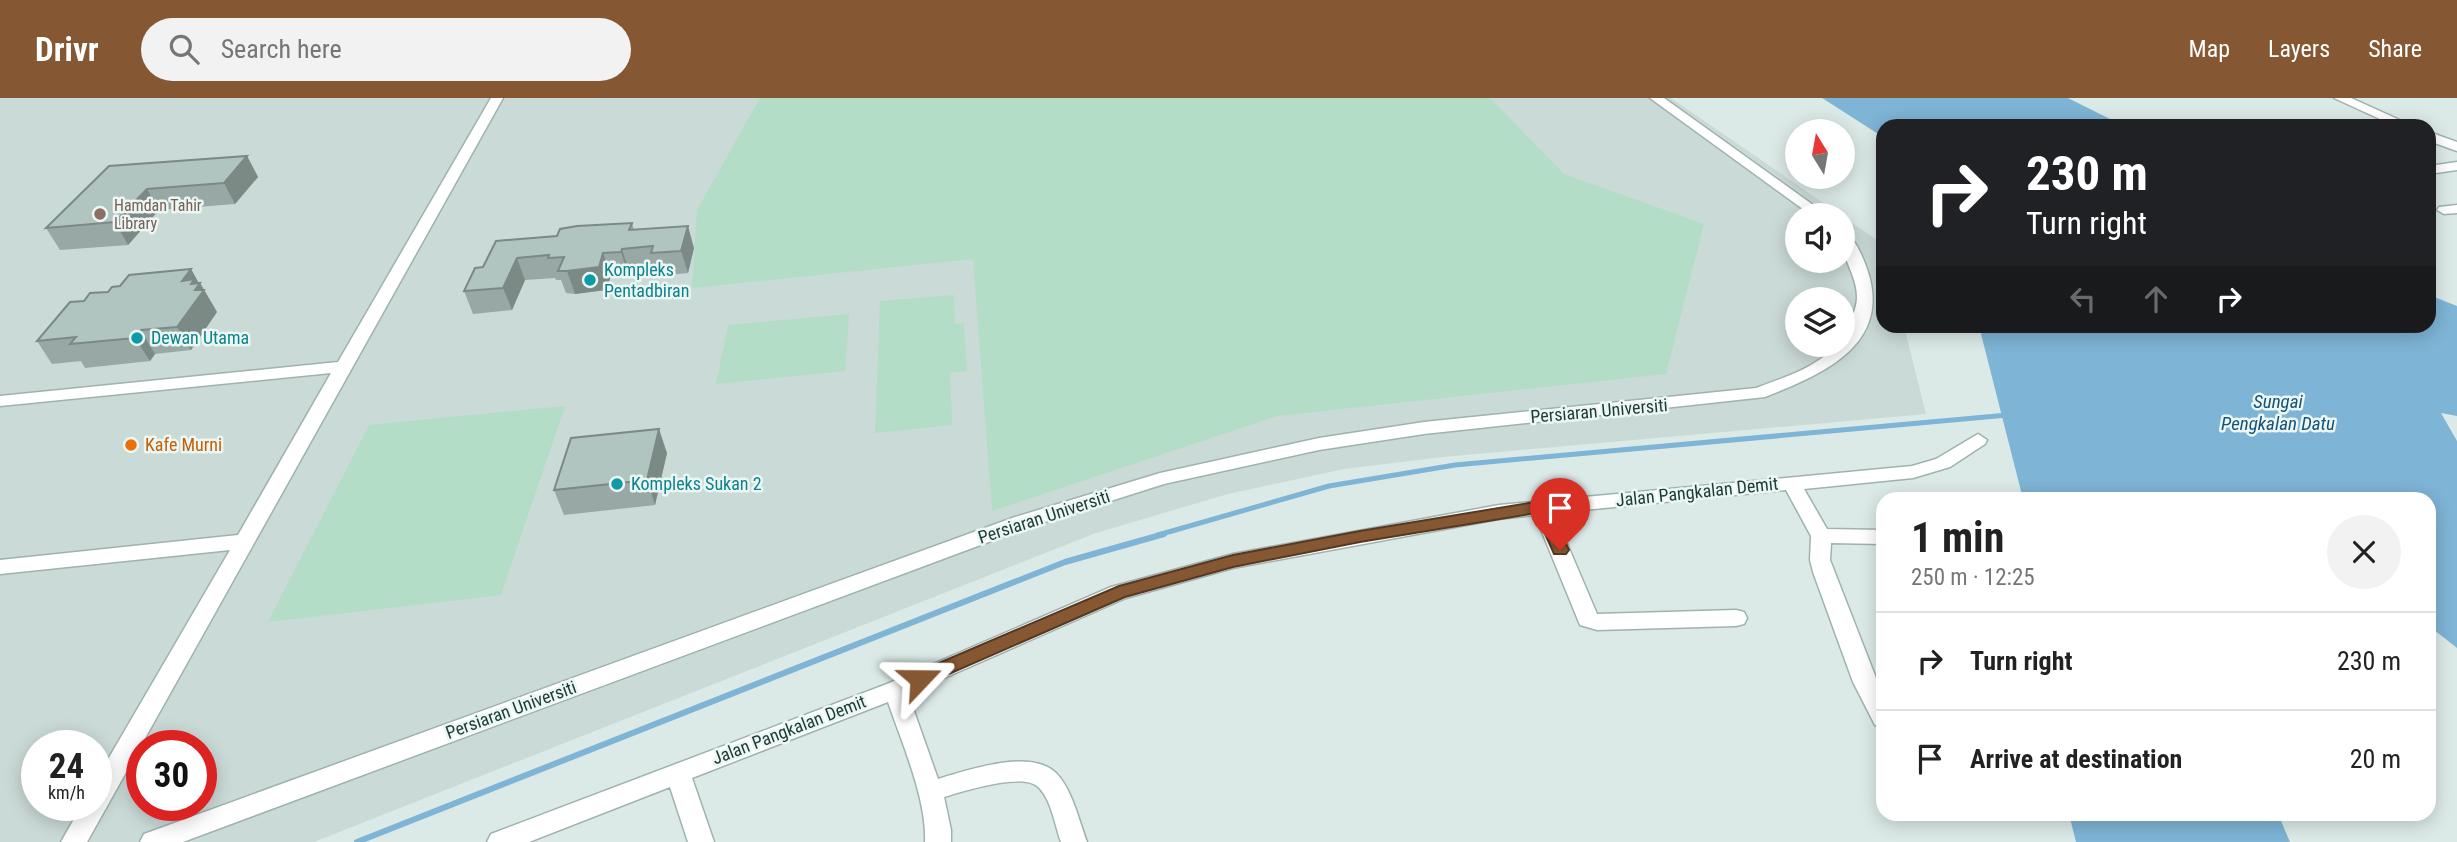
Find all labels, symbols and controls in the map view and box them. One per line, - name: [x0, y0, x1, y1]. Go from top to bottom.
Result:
- search box: [141, 18, 631, 81]
- text: Drivr: [35, 30, 99, 69]
- icon: search: [165, 30, 203, 68]
- text: Search here: [221, 34, 342, 64]
- text: Map: [2189, 35, 2230, 63]
- text: Layers: [2268, 35, 2330, 63]
- text: Share: [2368, 35, 2422, 63]
- north arrow: [1785, 119, 1855, 189]
- map controls: [1785, 119, 1855, 357]
- text: 230 m: [2026, 145, 2148, 202]
- icon: right: [1911, 147, 2002, 238]
- place label: Hamdan Tahir Library: [114, 196, 202, 233]
- button: sound: [1785, 203, 1855, 273]
- text: Turn right: [2026, 204, 2147, 242]
- marker: Hamdan Tahir Library: [92, 206, 108, 222]
- place label: Kompleks Pentadbiran: [604, 259, 689, 301]
- marker: Kompleks Pentadbiran: [582, 272, 598, 288]
- icon: left: [2064, 280, 2102, 318]
- icon: ahead: [2137, 280, 2175, 318]
- icon: right: [2210, 280, 2248, 318]
- button: layers: [1785, 287, 1855, 357]
- place label: Dewan Utama: [151, 327, 249, 348]
- marker: Dewan Utama: [129, 330, 145, 346]
- water label: Sungai Pengkalan Datu: [2221, 390, 2335, 435]
- street label: Persiaran Universiti: [1529, 394, 1668, 427]
- place label: Kafe Murni: [145, 434, 222, 455]
- marker: Kafe Murni: [123, 437, 139, 453]
- place label: Kompleks Sukan 2: [631, 473, 762, 494]
- street label: Jalan Pangkalan Demit: [1615, 473, 1779, 510]
- marker: Kompleks Sukan 2: [609, 476, 625, 492]
- pin: [1530, 478, 1590, 550]
- street label: Persiaran Universiti: [975, 485, 1113, 548]
- icon: arrive: [1541, 489, 1579, 527]
- text: 1 min: [1911, 513, 2004, 562]
- button: close: [2327, 515, 2401, 589]
- text: 250 m · 12:25: [1911, 564, 2035, 591]
- position arrow: [883, 642, 957, 716]
- icon: right: [1911, 642, 1949, 680]
- text: Turn right: [1970, 646, 2072, 676]
- text: 230 m: [2337, 646, 2401, 676]
- street label: Persiaran Universiti: [443, 676, 579, 743]
- street label: Jalan Pangkalan Demit: [709, 691, 869, 769]
- speed limit sign: 30: [126, 730, 217, 821]
- icon: arrive: [1911, 740, 1949, 778]
- text: Arrive at destination: [1970, 744, 2182, 774]
- text: 20 m: [2350, 744, 2401, 774]
- text: 24: [49, 746, 84, 787]
- text: km/h: [48, 782, 85, 803]

